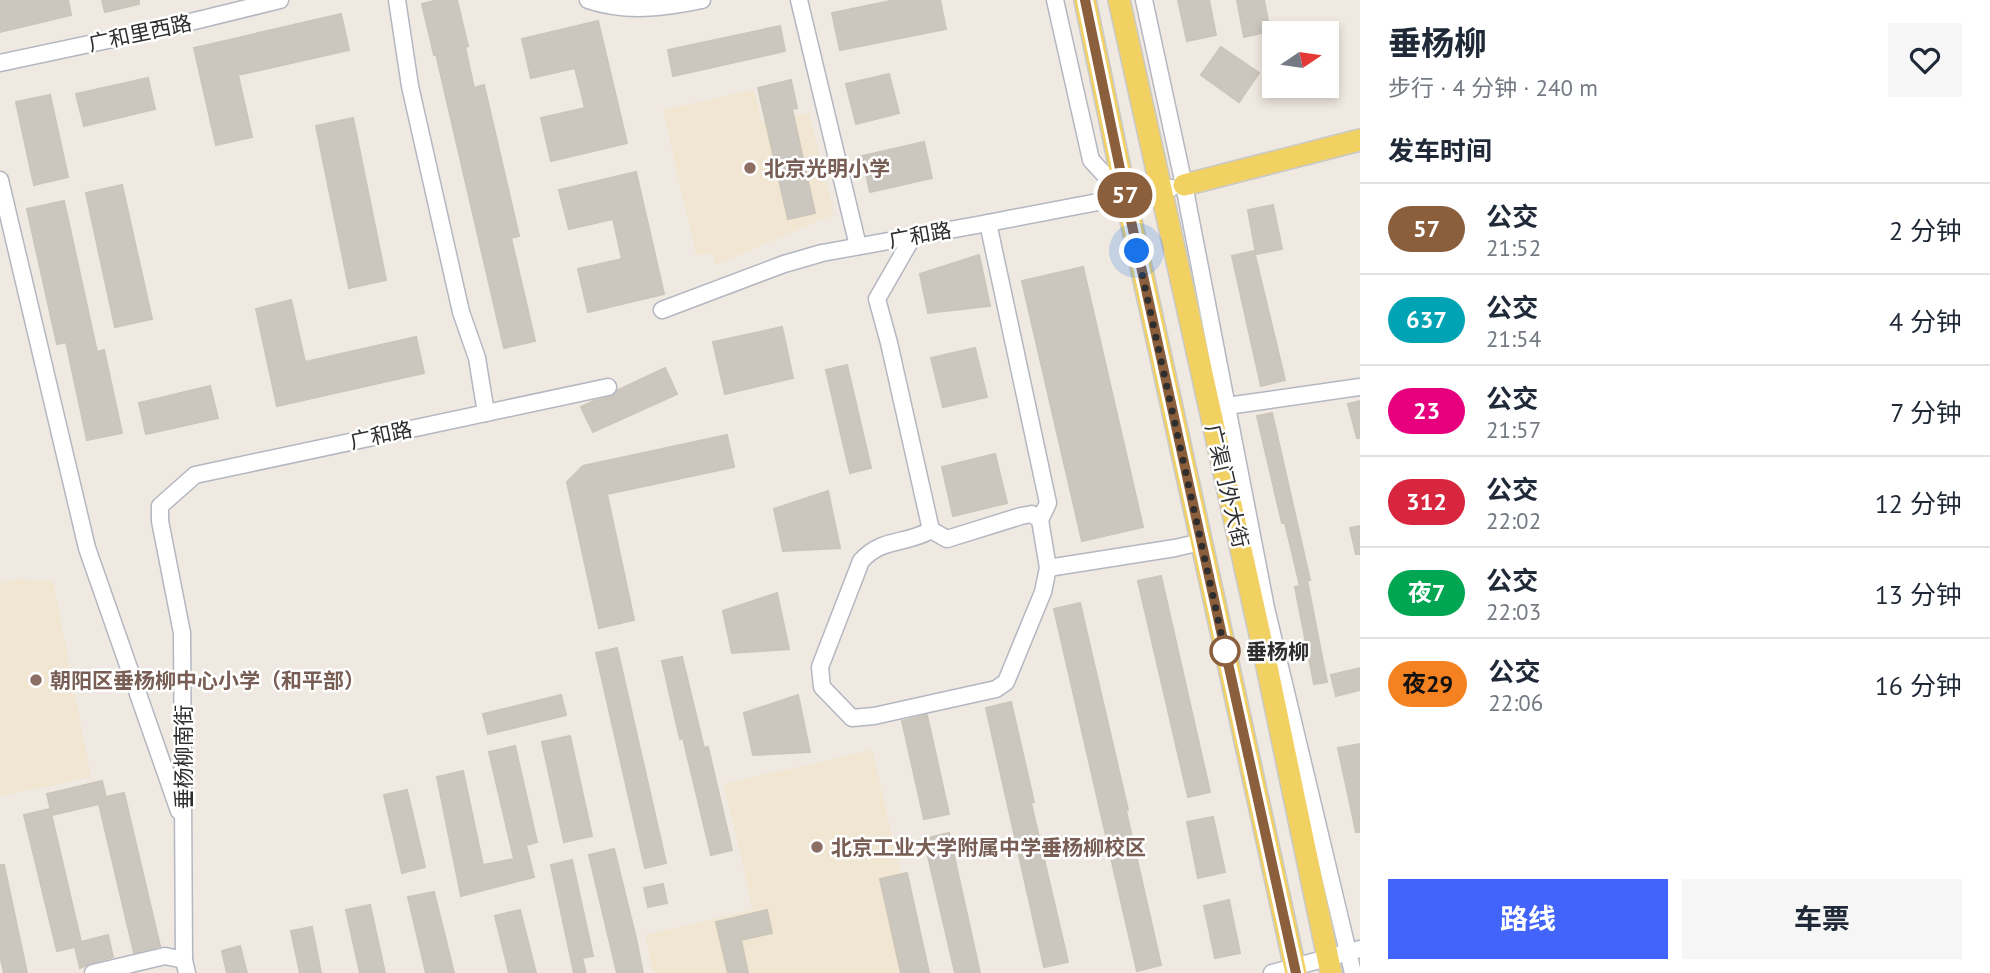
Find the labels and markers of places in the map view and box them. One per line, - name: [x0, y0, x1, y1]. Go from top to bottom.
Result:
- place label: 北京光明小学: [764, 155, 890, 182]
- marker: 北京光明小学: [742, 160, 758, 176]
- marker: 垂杨柳: [1210, 636, 1240, 666]
- place label: 垂杨柳: [1246, 638, 1309, 665]
- place label: 朝阳区垂杨柳中心小学（和平部）: [50, 667, 365, 694]
- marker: 朝阳区垂杨柳中心小学（和平部）: [28, 672, 44, 688]
- place label: 北京工业大学附属中学垂杨柳校区: [831, 834, 1146, 861]
- marker: 北京工业大学附属中学垂杨柳校区: [809, 839, 825, 855]

